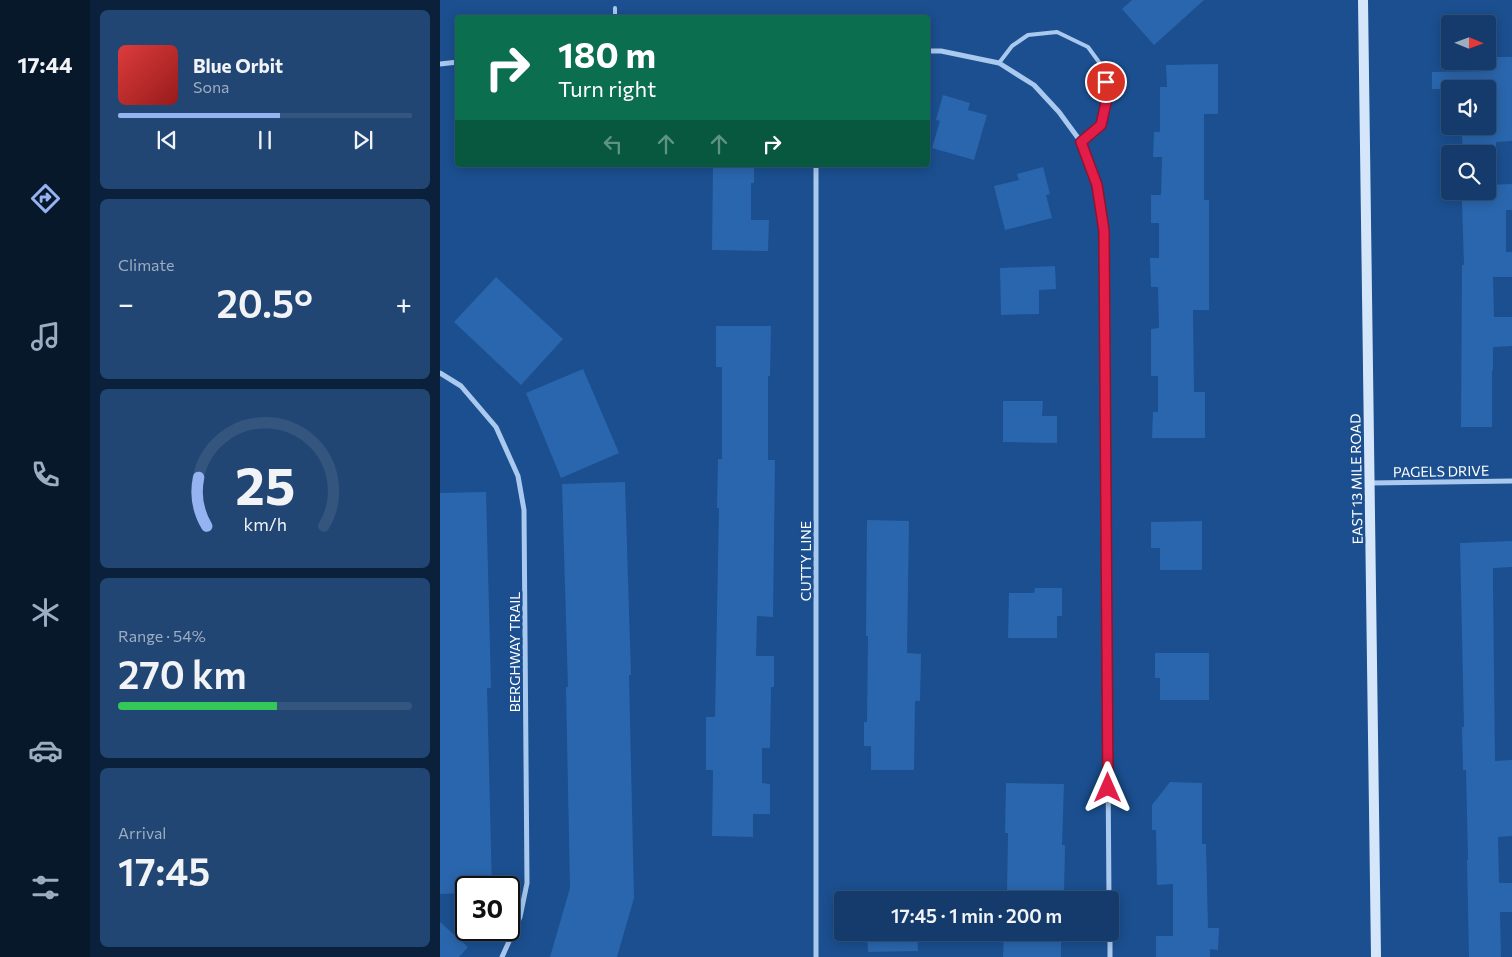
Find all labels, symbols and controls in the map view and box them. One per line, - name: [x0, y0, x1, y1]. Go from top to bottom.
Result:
- north arrow: [1441, 15, 1496, 70]
- map controls: [1441, 15, 1496, 200]
- text: 180 m: [558, 32, 656, 75]
- icon: right: [475, 35, 540, 100]
- text: 17:44: [18, 51, 72, 78]
- text: Blue Orbit: [193, 54, 283, 77]
- pin: [1085, 61, 1127, 103]
- icon: arrive: [1092, 68, 1120, 96]
- text: Turn right: [558, 75, 656, 102]
- text: Sona: [193, 77, 229, 96]
- button: sound: [1441, 80, 1496, 135]
- icon: previous: [153, 126, 181, 154]
- icon: pause: [251, 126, 279, 154]
- icon: next: [349, 126, 377, 154]
- icon: left: [599, 130, 627, 158]
- icon: ahead: [652, 130, 680, 158]
- icon: ahead: [705, 130, 733, 158]
- icon: right: [758, 130, 786, 158]
- button: search: [1441, 145, 1496, 200]
- icon: directions: [28, 181, 63, 216]
- text: Climate: [118, 255, 174, 274]
- text: 20.5°: [217, 279, 313, 326]
- text: −: [118, 286, 134, 320]
- text: +: [396, 286, 412, 320]
- icon: music: [28, 319, 63, 354]
- street label: EAST 13 MILE ROAD: [1346, 413, 1366, 545]
- text: 25: [235, 452, 295, 516]
- icon: phone: [28, 457, 63, 492]
- street label: PAGELS DRIVE: [1393, 462, 1489, 480]
- text: km/h: [243, 513, 287, 535]
- street label: CUTTY LINE: [797, 521, 814, 601]
- street label: BERGHWAY TRAIL: [506, 592, 523, 712]
- icon: climate: [28, 595, 63, 630]
- text: Range · 54%: [118, 626, 206, 645]
- text: 270 km: [118, 650, 247, 697]
- icon: car: [28, 733, 63, 768]
- position arrow: [1081, 761, 1133, 813]
- text: Arrival: [118, 823, 166, 842]
- text: 17:45: [118, 847, 210, 894]
- icon: filters: [28, 870, 63, 905]
- speed limit sign: 30: [455, 876, 520, 941]
- text: 17:45 · 1 min · 200 m: [891, 904, 1062, 927]

